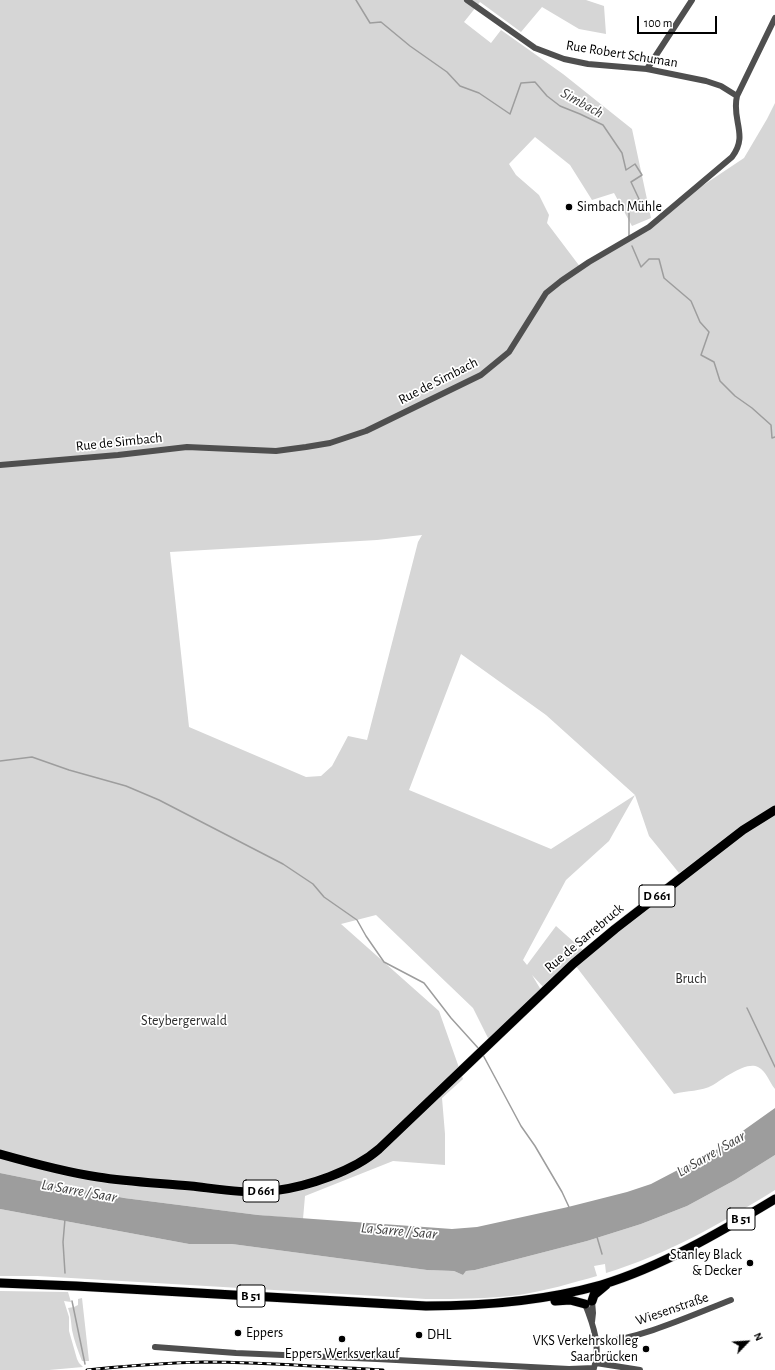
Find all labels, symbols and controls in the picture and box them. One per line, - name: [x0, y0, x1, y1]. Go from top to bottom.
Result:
- scale bar: [639, 8, 719, 34]
- text: 100 m: [644, 17, 672, 29]
- street label: Rue Robert Schuman: [565, 37, 679, 71]
- water label: Simbach: [557, 84, 607, 122]
- place label: Simbach Mühle: [577, 199, 662, 215]
- marker: Simbach Mühle: [564, 202, 574, 212]
- street label: Rue de Simbach: [395, 354, 481, 408]
- street label: Rue de Simbach: [75, 429, 163, 455]
- road number: D 661: [639, 885, 675, 907]
- street label: Rue de Sarrebruck: [541, 900, 627, 976]
- park label: Bruch: [675, 971, 707, 987]
- park label: Steybergerwald: [141, 1013, 227, 1029]
- water label: La Sarre / Saar: [673, 1127, 749, 1181]
- water label: La Sarre / Saar: [40, 1176, 118, 1206]
- road number: D 661: [243, 1180, 279, 1202]
- road number: B 51: [727, 1208, 755, 1230]
- water label: La Sarre / Saar: [360, 1219, 438, 1243]
- place label: Stanley Black & Decker: [670, 1247, 742, 1280]
- marker: Stanley Black & Decker: [745, 1258, 755, 1268]
- road number: B 51: [237, 1285, 265, 1307]
- street label: Wiesenstraße: [633, 1289, 711, 1329]
- north arrow: [727, 1322, 767, 1362]
- place label: Eppers: [246, 1325, 283, 1341]
- place label: DHL: [427, 1327, 451, 1343]
- marker: Eppers: [233, 1328, 243, 1338]
- marker: DHL: [414, 1330, 424, 1340]
- text: N: [752, 1331, 765, 1343]
- place label: VKS Verkehrskolleg Saarbrücken: [533, 1333, 638, 1366]
- marker: Eppers Werksverkauf: [337, 1334, 347, 1344]
- marker: VKS Verkehrskolleg Saarbrücken: [641, 1344, 651, 1354]
- place label: Eppers Werksverkauf: [285, 1346, 399, 1362]

